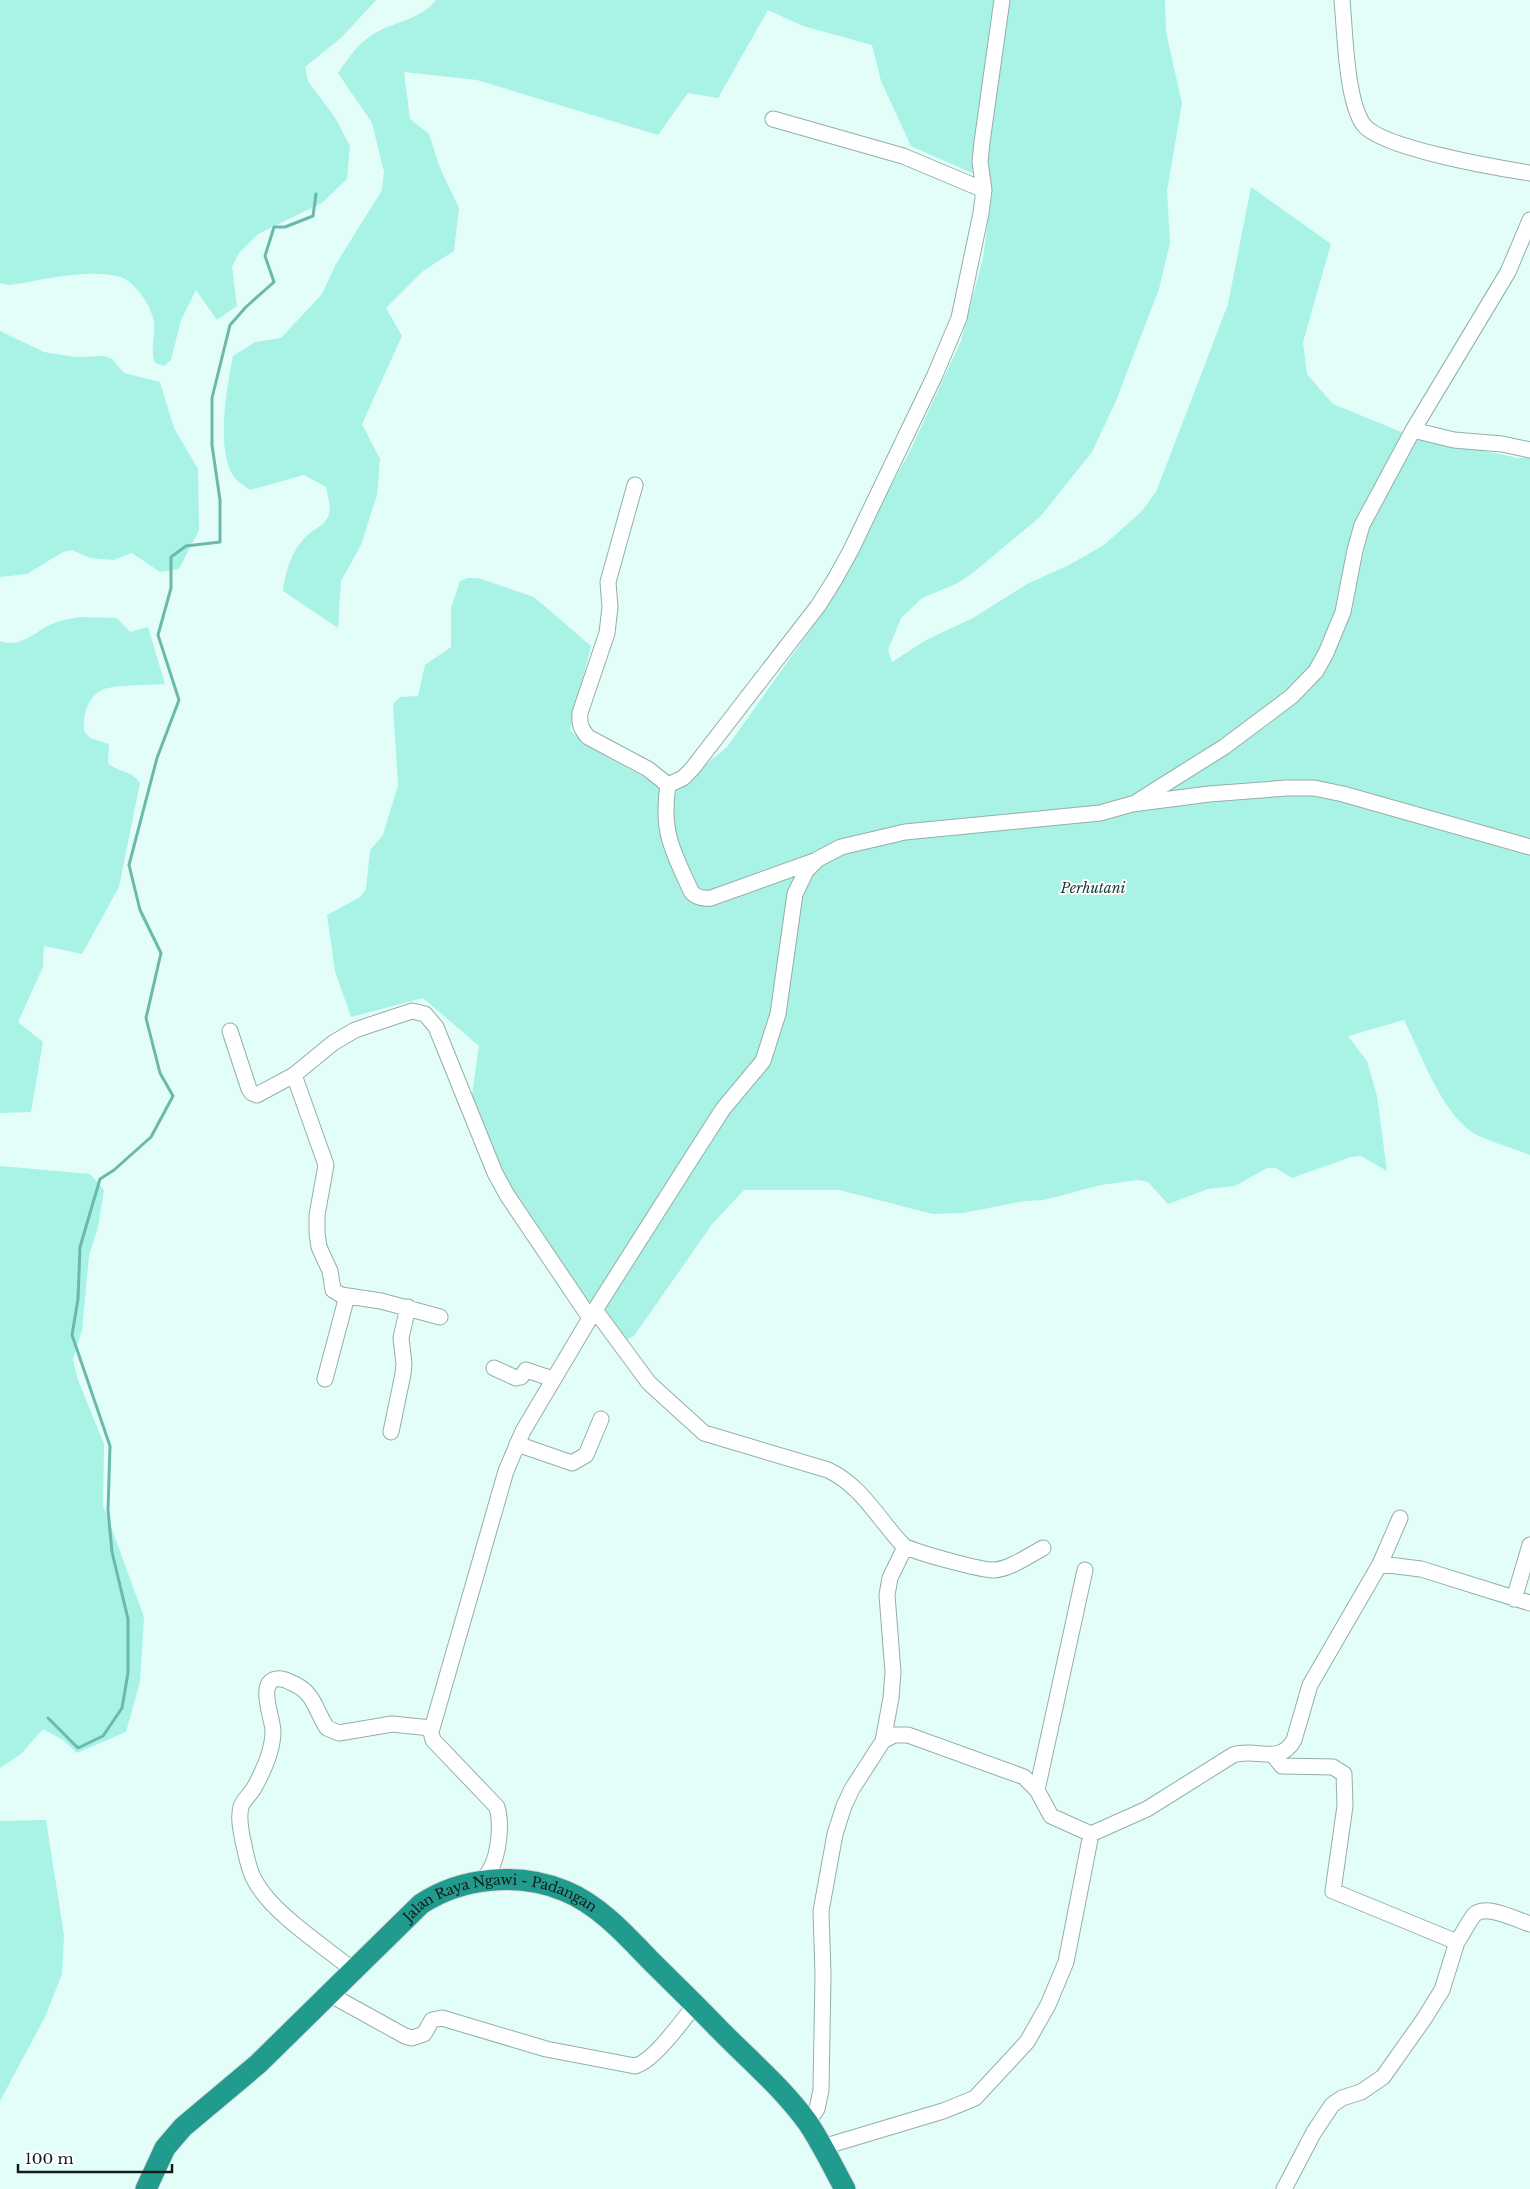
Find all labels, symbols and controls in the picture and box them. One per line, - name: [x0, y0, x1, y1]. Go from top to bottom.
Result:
- park label: Perhutani: [1060, 879, 1126, 897]
- text: Jalan Raya Ngawi - Padangan: [398, 1871, 601, 1927]
- street label: Jalan Raya Ngawi - Padangan: [396, 1904, 604, 1932]
- scale bar: [18, 2142, 171, 2174]
- text: 100 m: [25, 2149, 74, 2168]

